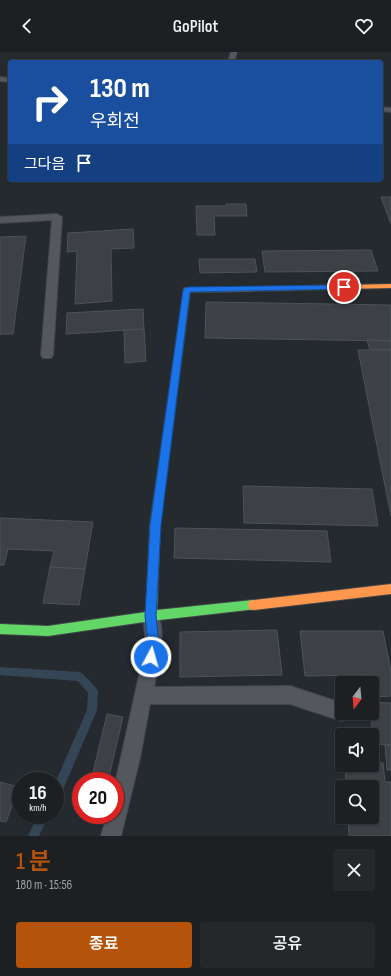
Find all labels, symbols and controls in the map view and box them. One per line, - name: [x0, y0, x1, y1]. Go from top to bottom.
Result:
- icon: back: [16, 15, 38, 37]
- icon: heart: [353, 15, 375, 37]
- text: GoPilot: [173, 16, 218, 37]
- text: 130 m: [90, 72, 150, 105]
- icon: right: [24, 76, 76, 128]
- text: 우회전: [90, 111, 140, 132]
- icon: arrive: [73, 152, 95, 174]
- text: 그다음: [24, 155, 65, 174]
- pin: [327, 270, 361, 304]
- icon: arrive: [333, 276, 355, 298]
- position arrow: [130, 636, 172, 678]
- north arrow: [335, 676, 379, 720]
- map controls: [335, 676, 379, 824]
- button: sound: [335, 728, 379, 772]
- speed limit sign: 20: [72, 772, 124, 824]
- button: search: [335, 780, 379, 824]
- text: 16: [29, 781, 47, 805]
- text: km/h: [29, 802, 47, 814]
- text: 1 분: [16, 847, 51, 876]
- button: close: [333, 849, 375, 891]
- text: 180 m · 15:56: [16, 877, 72, 893]
- button: 종료: [16, 922, 192, 968]
- button: 공유: [200, 922, 375, 968]

